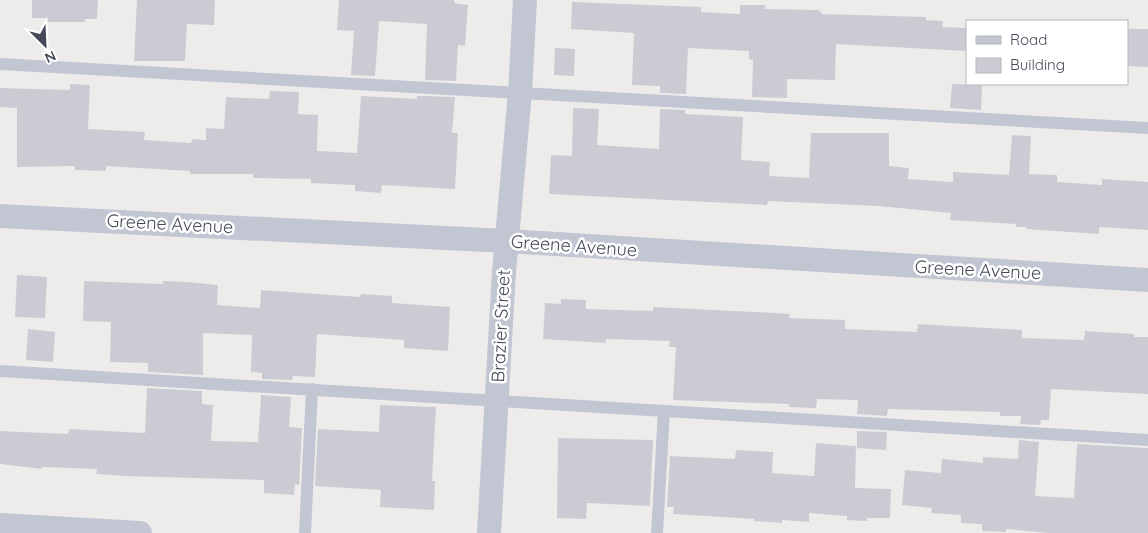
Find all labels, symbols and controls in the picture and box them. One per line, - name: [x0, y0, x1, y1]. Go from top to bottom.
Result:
- north arrow: [20, 20, 70, 70]
- legend: [966, 20, 1128, 85]
- text: Road: [1010, 30, 1047, 49]
- text: N: [42, 47, 59, 67]
- text: Building: [1010, 55, 1065, 74]
- street label: Greene Avenue: [106, 209, 234, 238]
- street label: Greene Avenue: [510, 230, 638, 261]
- street label: Greene Avenue: [914, 255, 1042, 284]
- street label: Brazier Street: [486, 269, 515, 383]

